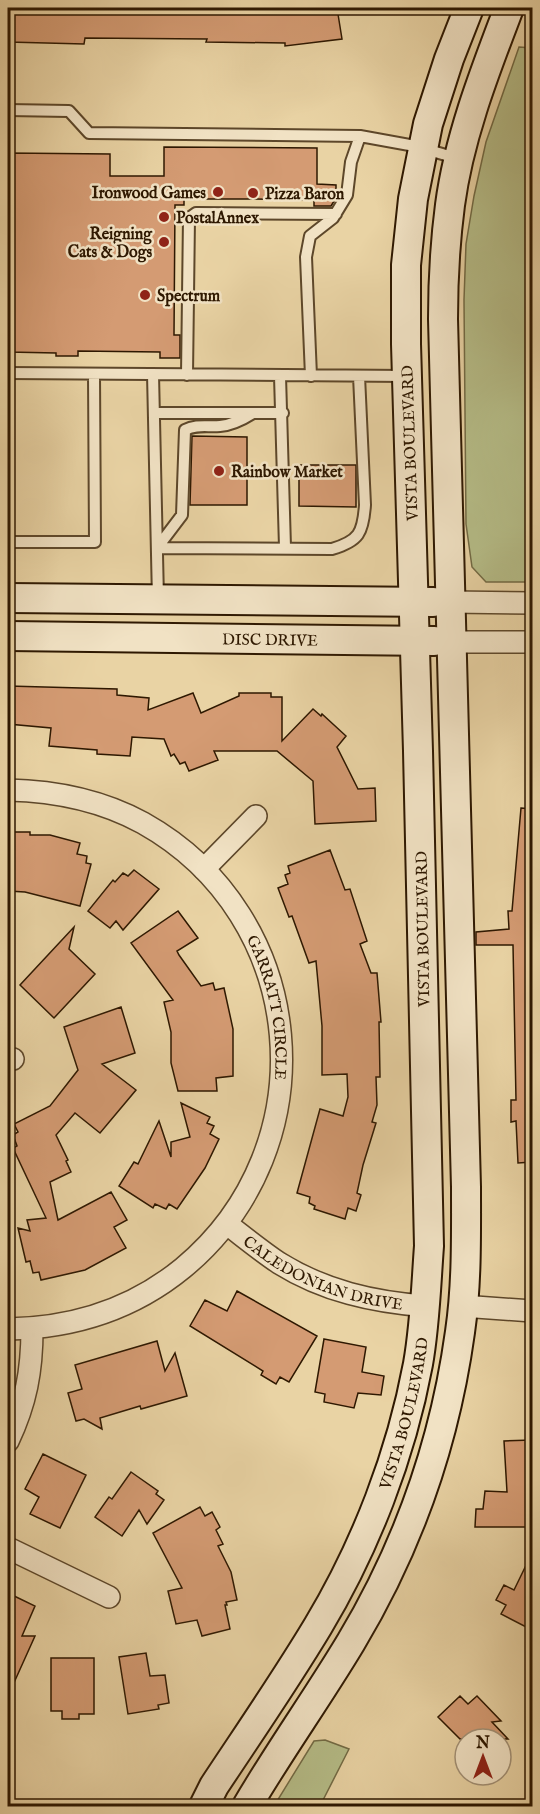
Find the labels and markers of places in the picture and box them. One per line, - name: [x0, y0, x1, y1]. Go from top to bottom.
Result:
- place label: Ironwood Games: [92, 184, 206, 204]
- marker: Ironwood Games: [211, 185, 225, 199]
- place label: Pizza Baron: [265, 185, 345, 205]
- marker: Pizza Baron: [246, 186, 260, 200]
- place label: PostalAnnex: [176, 209, 259, 229]
- marker: PostalAnnex: [157, 210, 171, 224]
- place label: Reigning Cats & Dogs: [68, 225, 153, 263]
- marker: Reigning Cats & Dogs: [157, 235, 171, 249]
- place label: Spectrum: [157, 287, 221, 307]
- marker: Spectrum: [138, 288, 152, 302]
- place label: Rainbow Market: [231, 463, 343, 483]
- marker: Rainbow Market: [212, 464, 226, 478]

